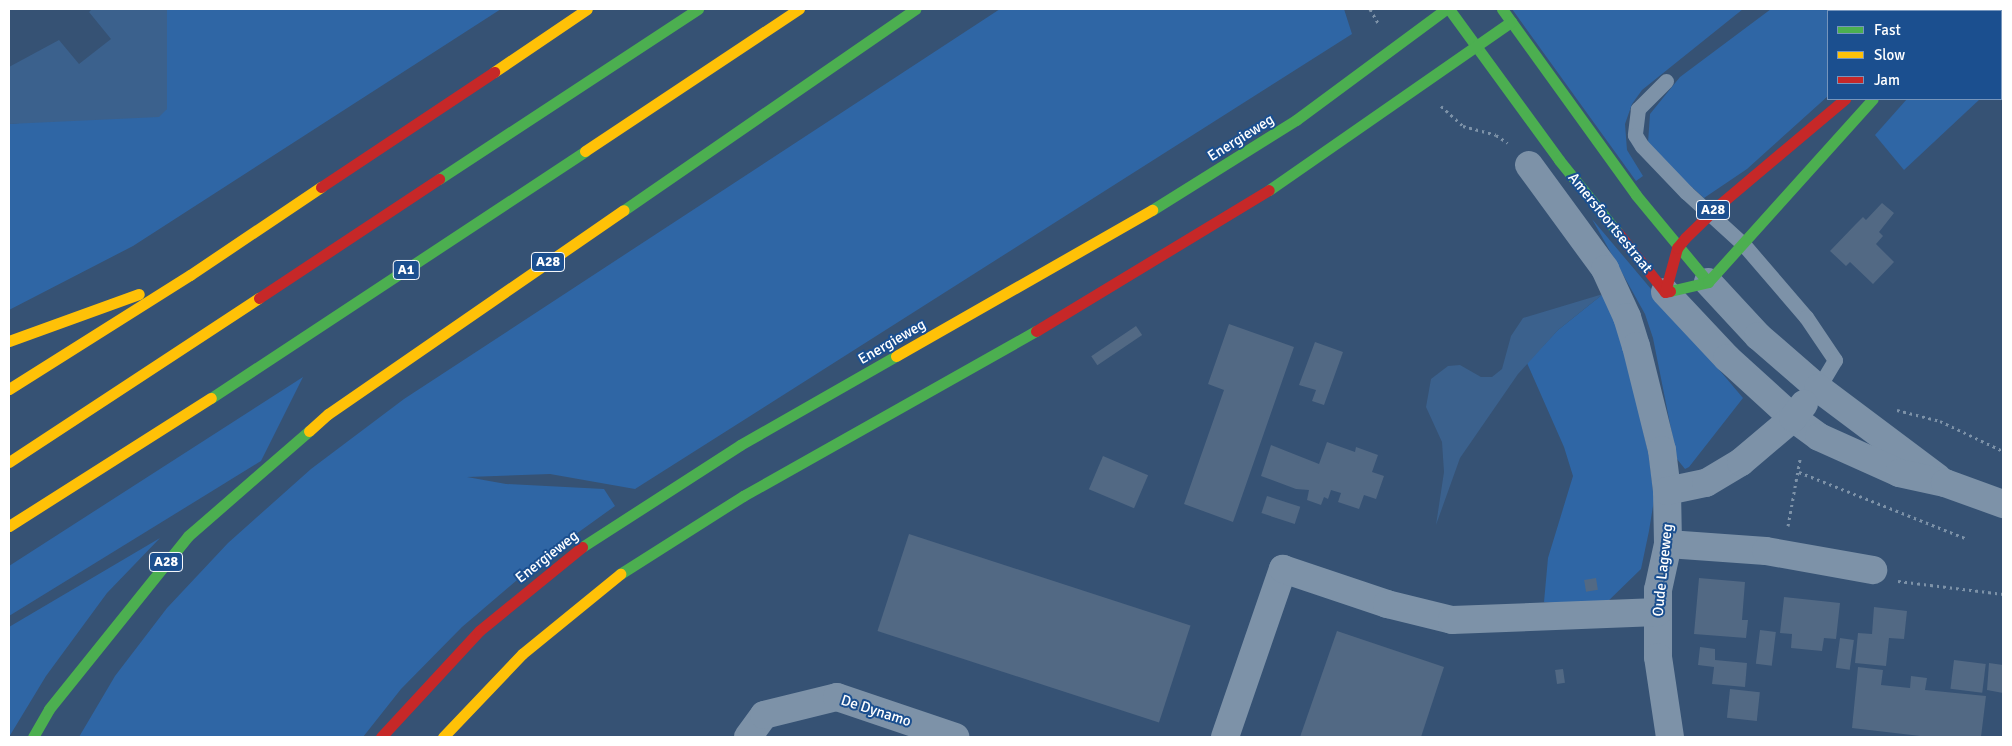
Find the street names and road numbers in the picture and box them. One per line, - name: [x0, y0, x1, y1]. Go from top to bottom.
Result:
- street label: Energieweg: [1204, 111, 1278, 165]
- street label: Amersfoortsestraat: [1564, 169, 1656, 277]
- road number: A28: [1696, 198, 1730, 222]
- road number: A28: [530, 250, 566, 274]
- road number: A1: [392, 258, 420, 282]
- street label: Energieweg: [855, 315, 929, 369]
- street label: Oude Lageweg: [1649, 523, 1677, 617]
- street label: Energieweg: [512, 527, 582, 587]
- road number: A28: [148, 550, 184, 574]
- street label: De Dynamo: [839, 691, 913, 731]

